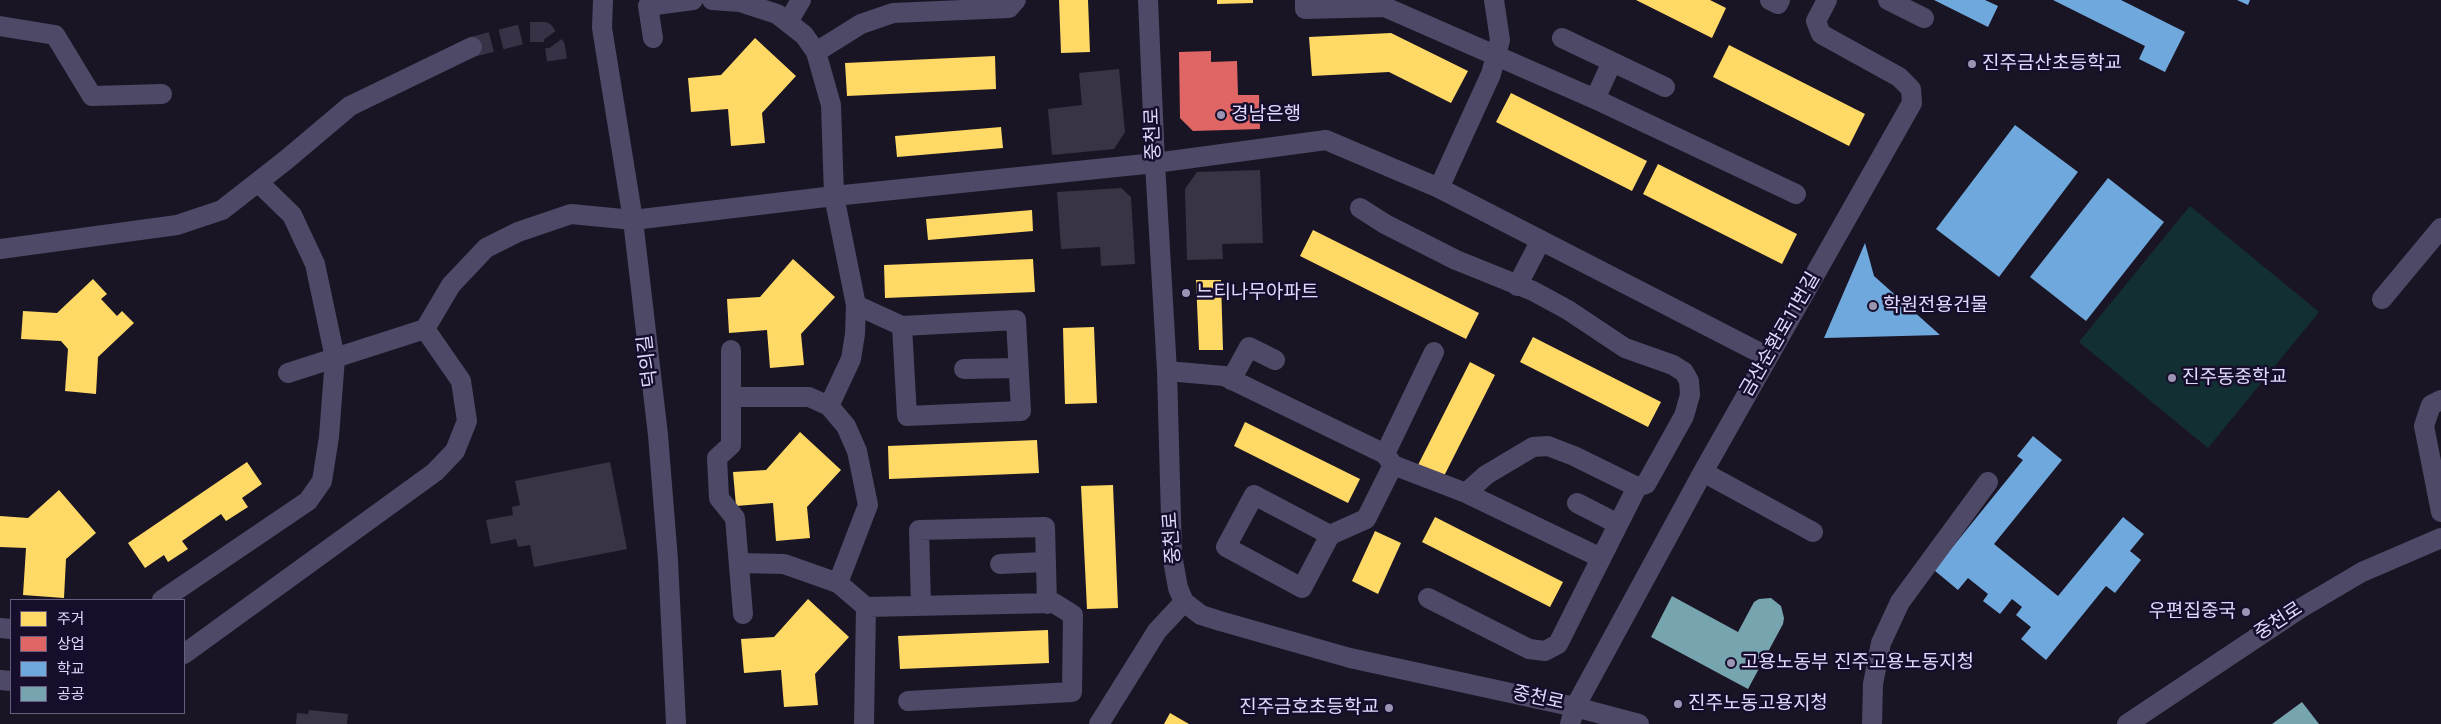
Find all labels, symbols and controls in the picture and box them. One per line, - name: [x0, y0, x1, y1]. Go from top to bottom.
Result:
- place label: 진주금산초등학교: [1982, 53, 2122, 75]
- marker: 진주금산초등학교: [1966, 58, 1978, 70]
- place label: 경남은행: [1231, 104, 1301, 126]
- street label: 중천로: [1142, 107, 1166, 161]
- marker: 경남은행: [1215, 109, 1227, 121]
- street label: 금산순환로11번길: [1736, 269, 1826, 401]
- place label: 느티나무아파트: [1196, 282, 1318, 304]
- marker: 느티나무아파트: [1180, 287, 1192, 299]
- place label: 학원전용건물: [1883, 295, 1988, 317]
- marker: 학원전용건물: [1867, 300, 1879, 312]
- street label: 덕의길: [634, 334, 664, 388]
- place label: 진주동중학교: [2182, 367, 2287, 389]
- marker: 진주동중학교: [2166, 372, 2178, 384]
- street label: 중천로: [1160, 511, 1186, 565]
- street label: 중천로: [2251, 598, 2307, 646]
- legend: [10, 599, 185, 714]
- place label: 우편집중국: [2149, 601, 2236, 623]
- marker: 우편집중국: [2240, 606, 2252, 618]
- text: 주거: [57, 608, 85, 630]
- text: 상업: [57, 633, 85, 655]
- place label: 고용노동부 진주고용노동지청: [1741, 652, 1974, 674]
- marker: 고용노동부 진주고용노동지청: [1725, 657, 1737, 669]
- text: 학교: [57, 658, 85, 680]
- street label: 중천로: [1510, 682, 1566, 716]
- text: 공공: [57, 683, 85, 705]
- place label: 진주노동고용지청: [1688, 693, 1828, 715]
- place label: 진주금호초등학교: [1239, 697, 1379, 719]
- marker: 진주노동고용지청: [1672, 698, 1684, 710]
- marker: 진주금호초등학교: [1383, 702, 1395, 714]

